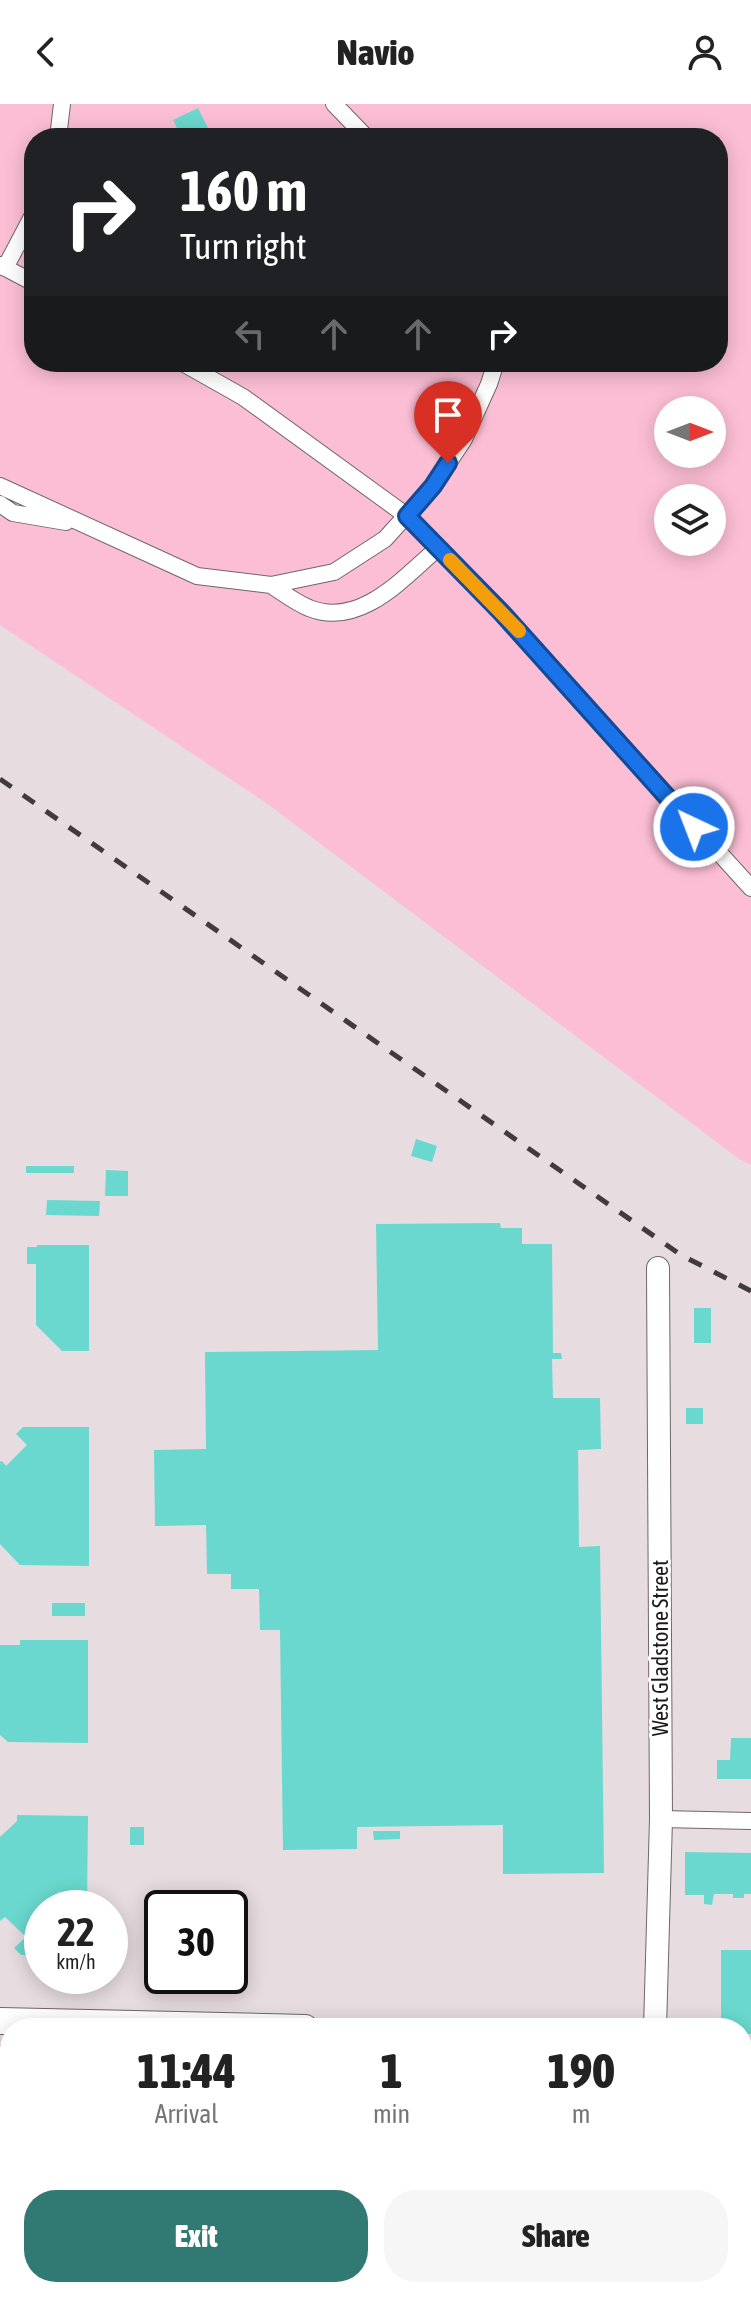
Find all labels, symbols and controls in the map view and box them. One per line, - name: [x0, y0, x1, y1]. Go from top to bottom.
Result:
- icon: back: [24, 30, 68, 74]
- icon: person: [683, 30, 727, 74]
- text: Navio: [336, 31, 415, 73]
- text: 160 m: [180, 159, 307, 223]
- icon: right: [48, 160, 152, 264]
- text: Turn right: [180, 225, 307, 267]
- icon: left: [228, 312, 272, 356]
- icon: ahead: [312, 312, 356, 356]
- icon: ahead: [396, 312, 440, 356]
- icon: right: [480, 312, 524, 356]
- pin: [414, 381, 482, 463]
- icon: arrive: [426, 393, 470, 437]
- north arrow: [654, 396, 726, 468]
- map controls: [654, 396, 726, 556]
- button: layers: [654, 484, 726, 556]
- position arrow: [652, 785, 736, 869]
- street label: West Gladstone Street: [647, 1560, 673, 1736]
- speed limit sign: 30: [144, 1890, 248, 1994]
- text: 22: [57, 1909, 95, 1954]
- text: km/h: [56, 1950, 96, 1973]
- text: 11:44: [137, 2043, 236, 2098]
- text: 1: [380, 2043, 403, 2098]
- text: 190: [547, 2043, 615, 2098]
- text: Arrival: [155, 2099, 218, 2129]
- text: min: [373, 2099, 410, 2129]
- text: m: [572, 2099, 590, 2129]
- button: Exit: [24, 2190, 368, 2282]
- button: Share: [384, 2190, 728, 2282]

